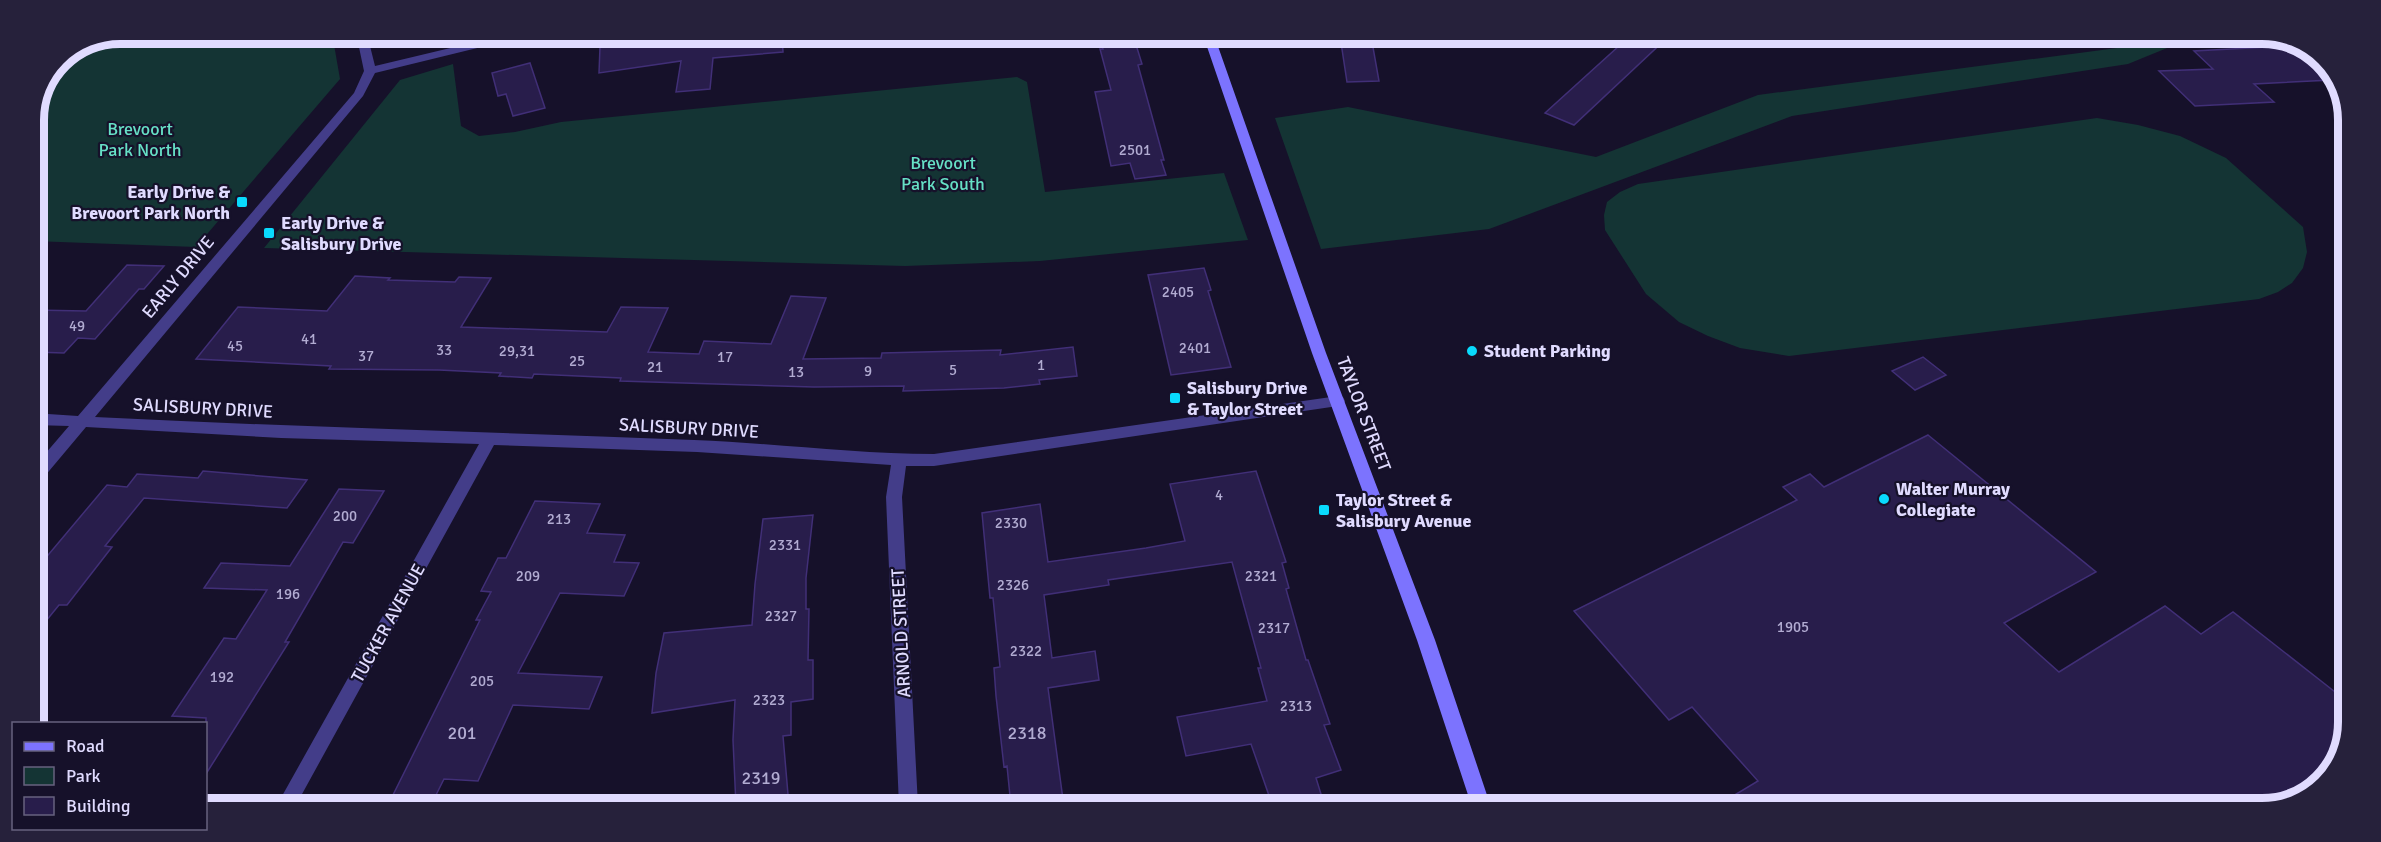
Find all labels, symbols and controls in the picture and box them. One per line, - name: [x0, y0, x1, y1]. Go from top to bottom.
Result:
- park label: Brevoort Park North: [98, 118, 182, 161]
- house number: 2501: [1119, 141, 1151, 159]
- park label: Brevoort Park South: [901, 152, 985, 195]
- place label: Early Drive & Brevoort Park North: [71, 181, 230, 224]
- marker: Early Drive & Brevoort Park North: [235, 195, 249, 209]
- place label: Early Drive & Salisbury Drive: [281, 212, 401, 255]
- marker: Early Drive & Salisbury Drive: [262, 226, 276, 240]
- street label: EARLY DRIVE: [137, 231, 219, 323]
- house number: 2405: [1162, 283, 1194, 301]
- house number: 49: [69, 317, 85, 335]
- house number: 41: [301, 330, 317, 348]
- house number: 45: [227, 337, 243, 355]
- house number: 2401: [1179, 339, 1211, 357]
- place label: Student Parking: [1484, 340, 1611, 362]
- house number: 33: [436, 341, 452, 359]
- house number: 29,31: [499, 342, 535, 360]
- marker: Student Parking: [1465, 344, 1479, 358]
- house number: 37: [358, 347, 374, 365]
- house number: 17: [717, 348, 733, 366]
- house number: 25: [569, 352, 585, 370]
- street label: TAYLOR STREET: [1332, 354, 1396, 474]
- house number: 1: [1037, 356, 1045, 374]
- house number: 21: [647, 358, 663, 376]
- house number: 5: [949, 361, 957, 379]
- house number: 9: [864, 362, 872, 380]
- house number: 13: [788, 363, 804, 381]
- place label: Salisbury Drive & Taylor Street: [1187, 377, 1307, 420]
- marker: Salisbury Drive & Taylor Street: [1168, 391, 1182, 405]
- street label: SALISBURY DRIVE: [132, 393, 274, 423]
- street label: SALISBURY DRIVE: [618, 413, 760, 443]
- place label: Walter Murray Collegiate: [1896, 478, 2010, 521]
- house number: 4: [1215, 486, 1223, 504]
- place label: Taylor Street & Salisbury Avenue: [1336, 489, 1471, 532]
- marker: Walter Murray Collegiate: [1877, 492, 1891, 506]
- marker: Taylor Street & Salisbury Avenue: [1317, 503, 1331, 517]
- house number: 200: [333, 507, 357, 525]
- house number: 213: [547, 510, 571, 528]
- house number: 2330: [995, 514, 1027, 532]
- house number: 2331: [769, 536, 801, 554]
- street label: TUCKER AVENUE: [346, 560, 430, 686]
- house number: 209: [516, 567, 540, 585]
- house number: 2321: [1245, 567, 1277, 585]
- street label: ARNOLD STREET: [887, 568, 915, 698]
- house number: 2326: [997, 576, 1029, 594]
- house number: 196: [276, 585, 300, 603]
- house number: 2327: [765, 607, 797, 625]
- house number: 1905: [1777, 618, 1809, 636]
- house number: 2317: [1258, 619, 1290, 637]
- house number: 2322: [1010, 642, 1042, 660]
- house number: 192: [210, 668, 234, 686]
- house number: 205: [470, 672, 494, 690]
- house number: 2323: [753, 691, 785, 709]
- house number: 2313: [1280, 697, 1312, 715]
- legend: [12, 722, 207, 830]
- house number: 201: [447, 722, 477, 744]
- house number: 2318: [1008, 722, 1046, 744]
- text: Road: [66, 735, 105, 757]
- text: Park: [66, 765, 101, 787]
- house number: 2319: [742, 767, 780, 789]
- text: Building: [66, 795, 130, 817]

